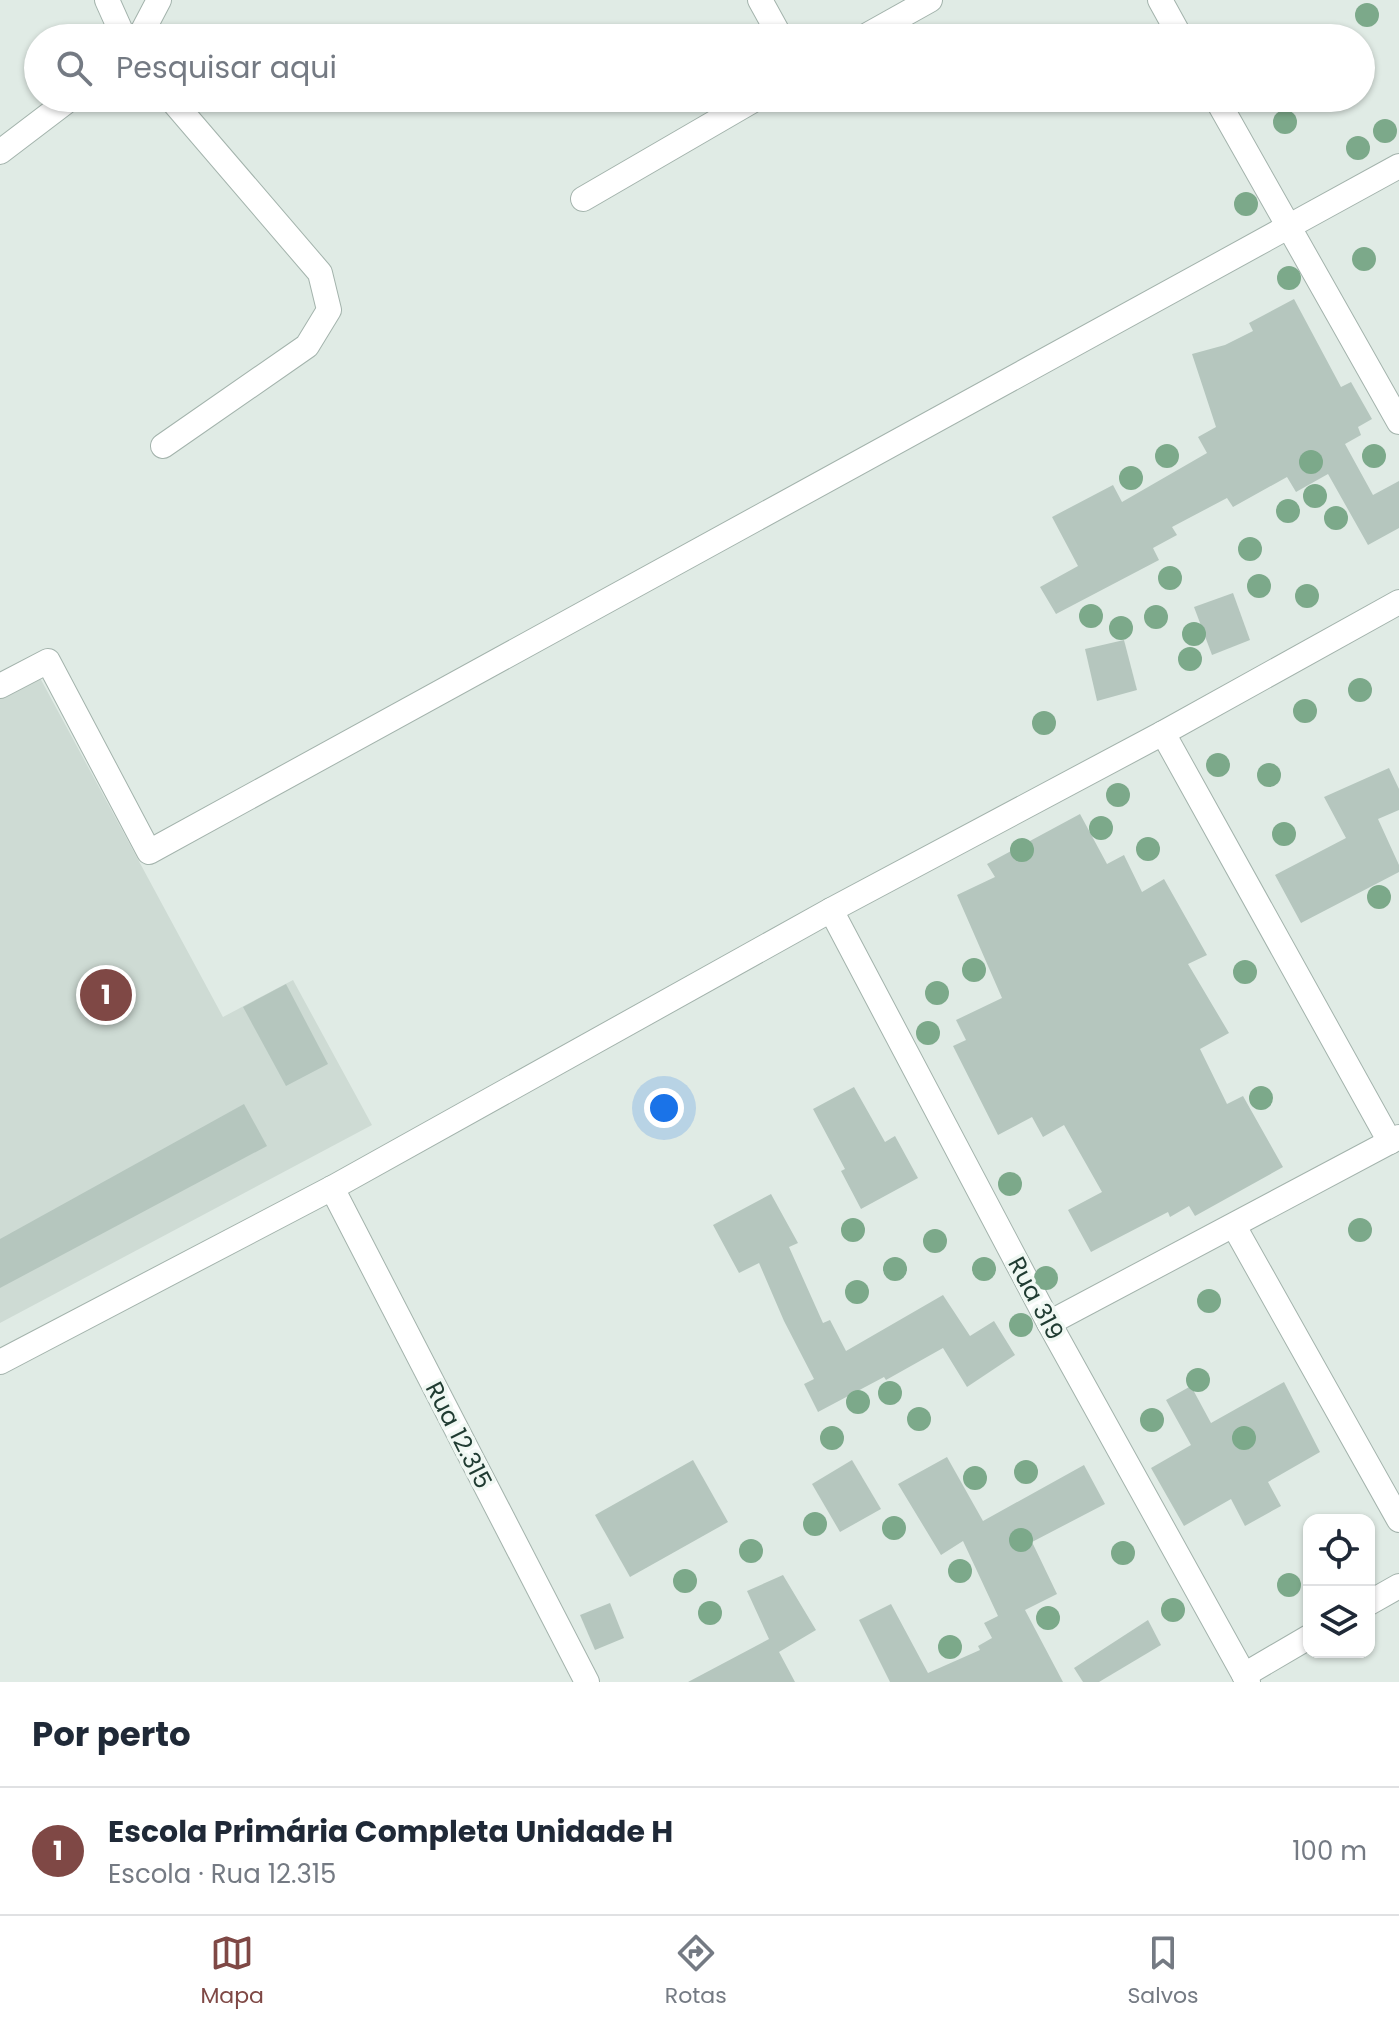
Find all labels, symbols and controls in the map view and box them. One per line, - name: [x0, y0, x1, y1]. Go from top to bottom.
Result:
- search box: [24, 24, 1375, 112]
- icon: search: [52, 46, 96, 90]
- text: Pesquisar aqui: [116, 46, 337, 89]
- pin: 1: [80, 965, 132, 1025]
- your location: [644, 1088, 684, 1128]
- street label: Rua 319: [1000, 1251, 1072, 1345]
- street label: Rua 12.315: [418, 1376, 500, 1494]
- map controls: [1303, 1514, 1375, 1658]
- button: locate: [1303, 1514, 1375, 1586]
- button: layers: [1303, 1586, 1375, 1658]
- text: Por perto: [32, 1710, 191, 1758]
- text: Escola Primária Completa Unidade H: [108, 1810, 673, 1853]
- text: 1: [53, 1833, 63, 1869]
- text: 100 m: [1292, 1833, 1367, 1869]
- text: Escola · Rua 12.315: [108, 1856, 336, 1892]
- tab: Mapa: [200, 1931, 264, 2012]
- tab: Rotas: [665, 1931, 727, 2012]
- tab: Salvos: [1127, 1931, 1199, 2012]

